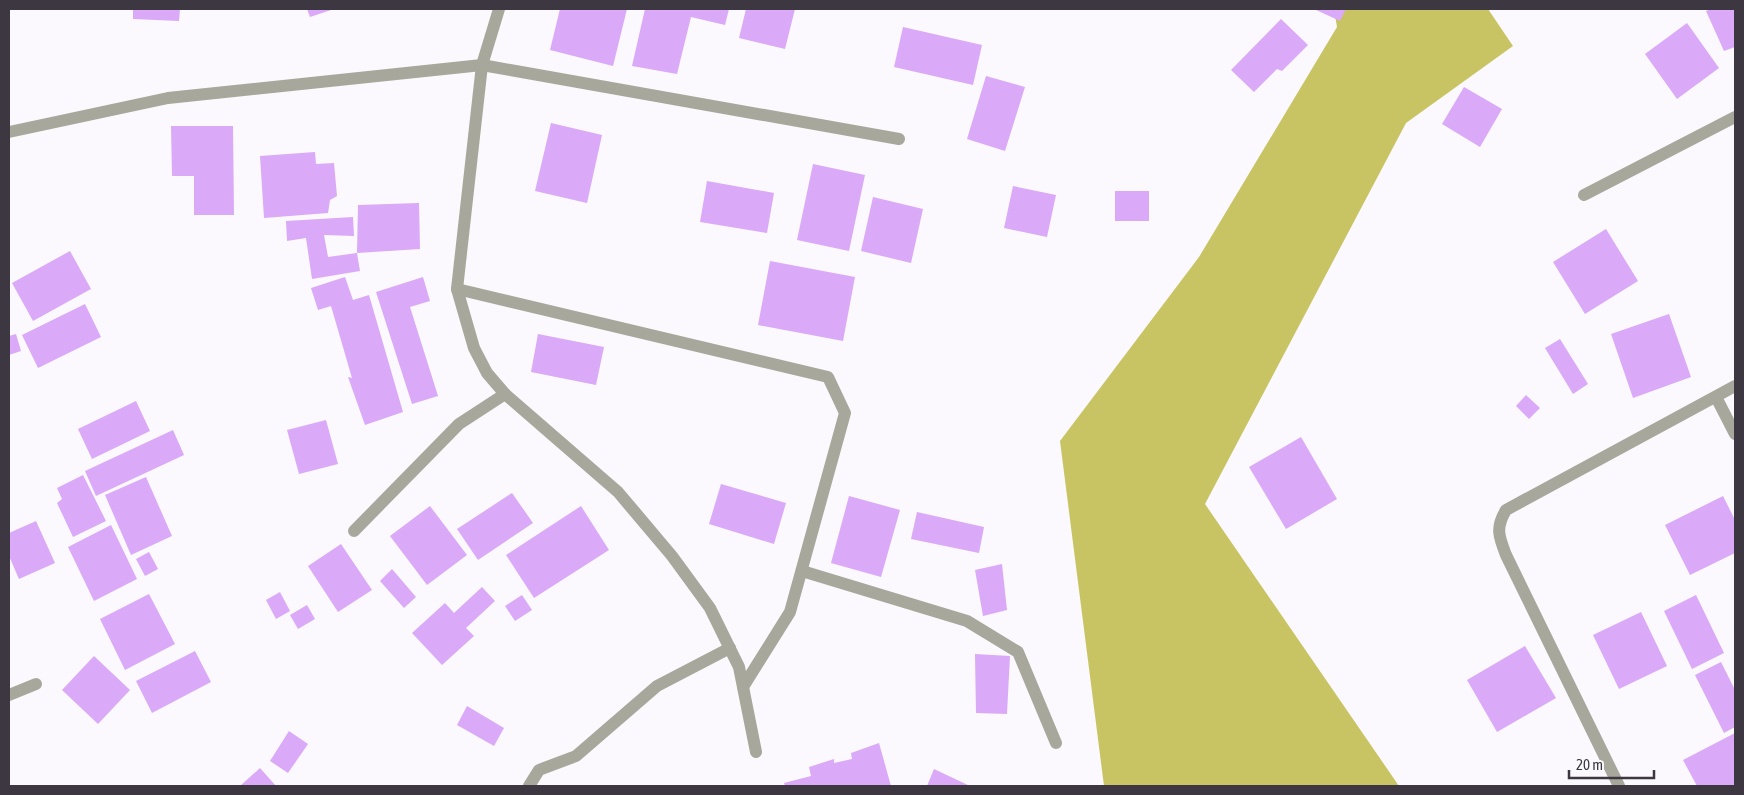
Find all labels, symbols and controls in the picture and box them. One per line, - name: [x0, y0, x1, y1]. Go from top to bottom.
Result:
- scale bar: [1569, 748, 1654, 780]
- text: 20 m: [1576, 756, 1603, 773]

